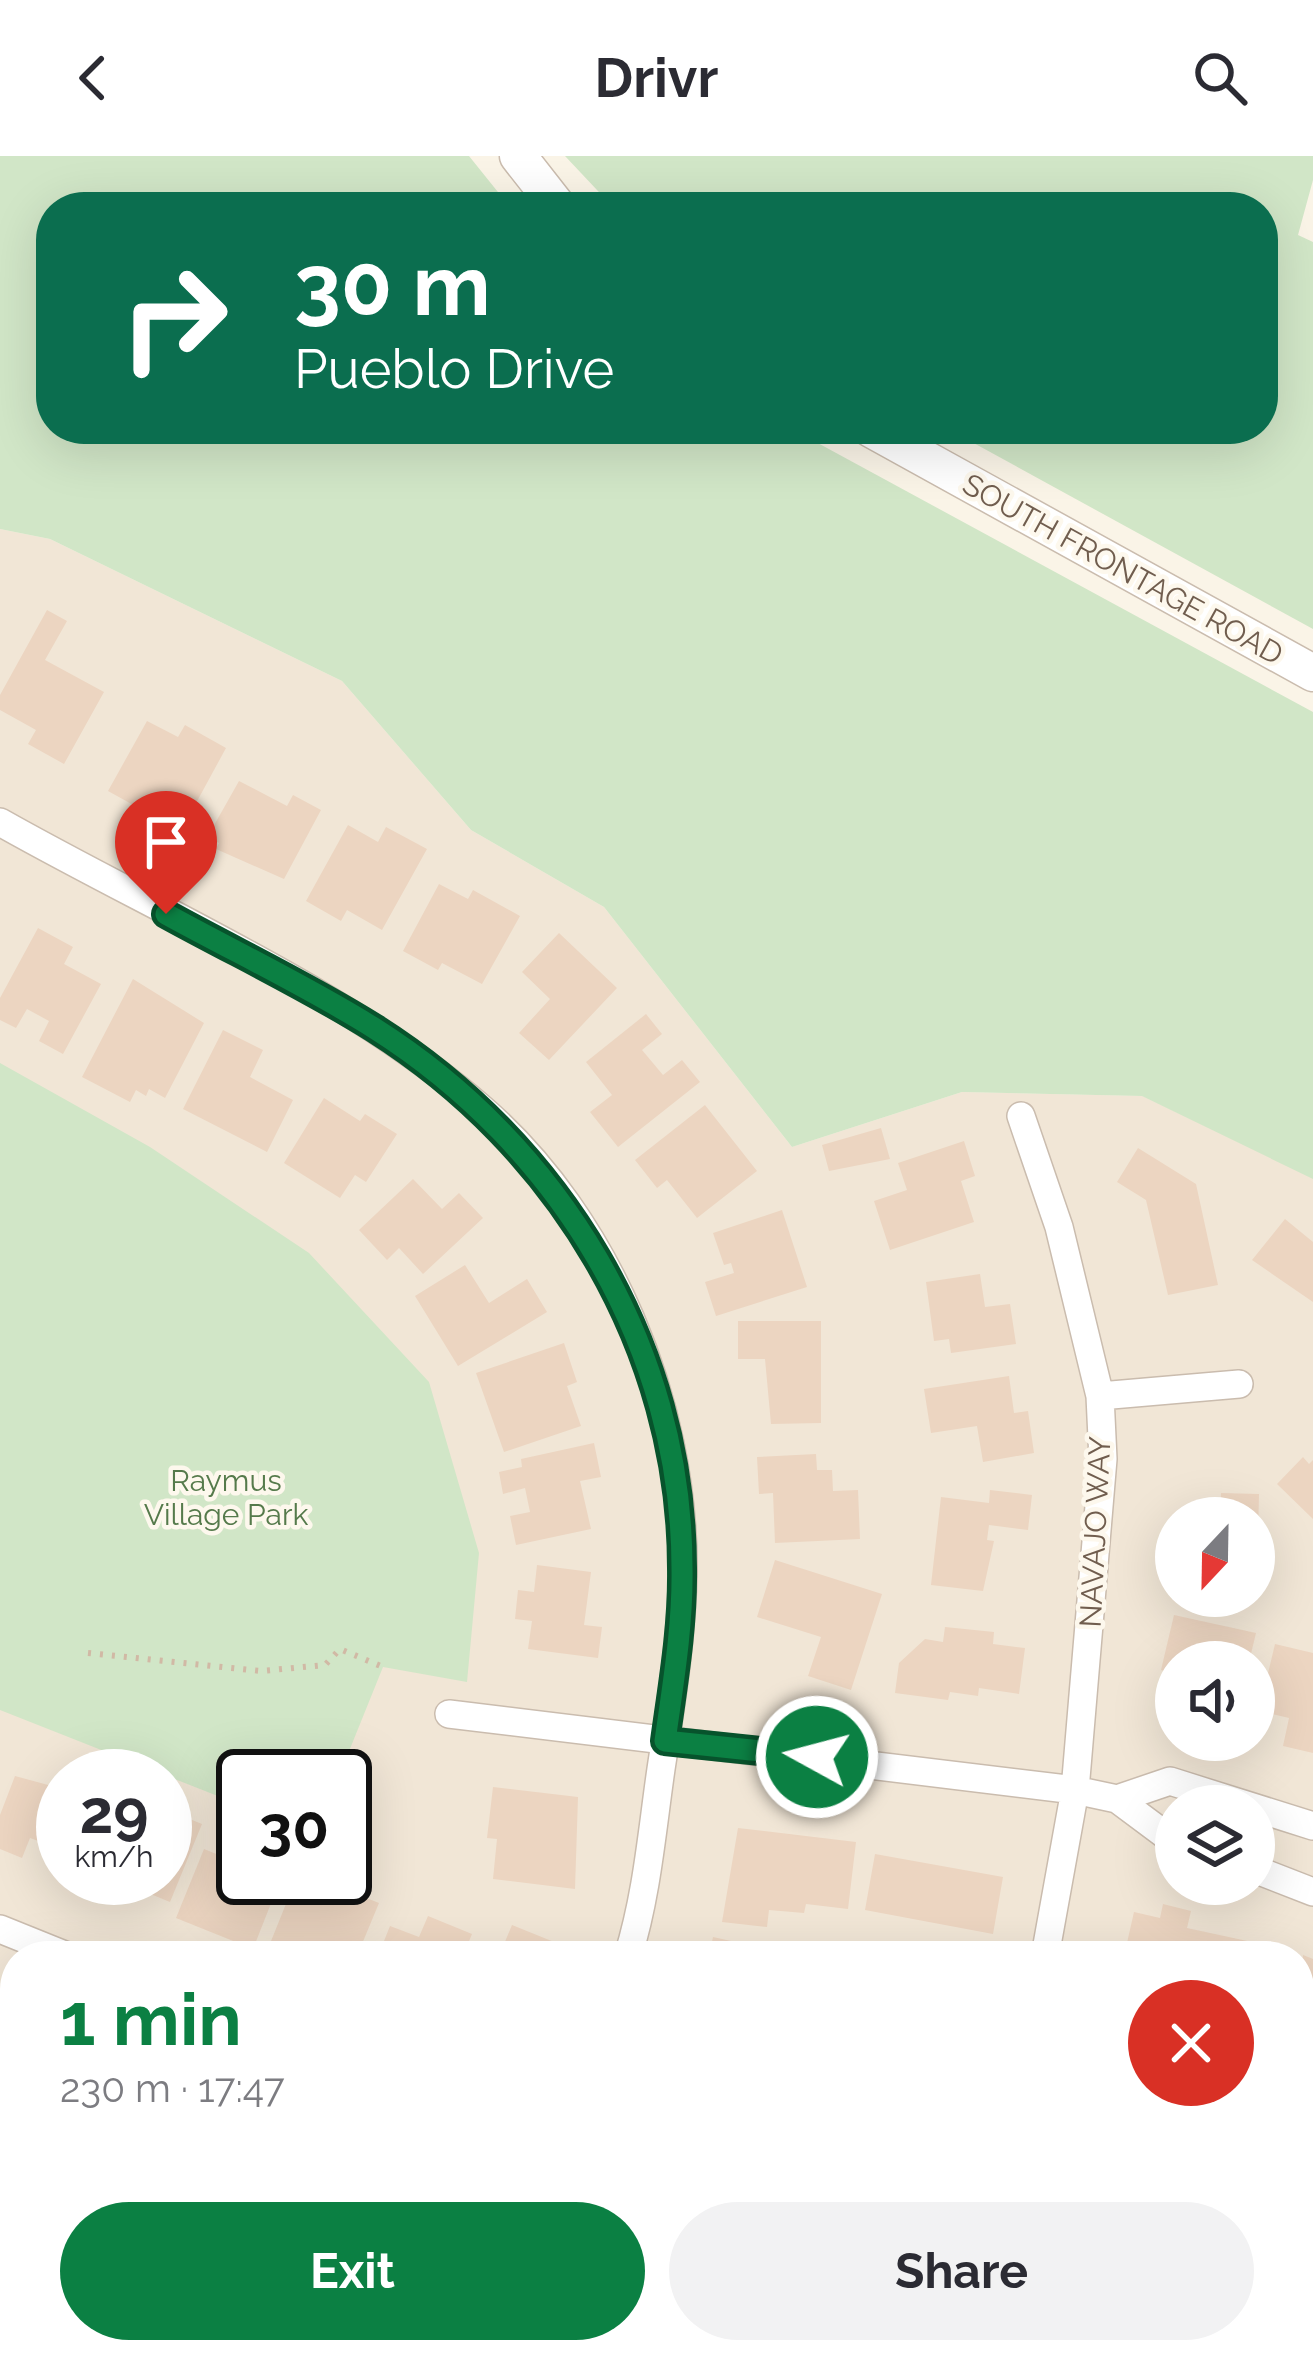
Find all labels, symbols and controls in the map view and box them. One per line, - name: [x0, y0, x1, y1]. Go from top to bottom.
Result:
- icon: back: [60, 45, 126, 111]
- icon: search: [1187, 45, 1253, 111]
- text: Drivr: [595, 46, 718, 110]
- text: 30 m: [294, 236, 491, 335]
- icon: right: [96, 240, 252, 396]
- text: Pueblo Drive: [294, 337, 614, 401]
- street label: SOUTH FRONTAGE ROAD: [957, 466, 1289, 672]
- pin: [115, 791, 217, 914]
- icon: arrive: [133, 809, 199, 875]
- street label: NAVAJO WAY: [1073, 1435, 1118, 1628]
- park label: Raymus Village Park: [144, 1463, 308, 1532]
- north arrow: [1155, 1497, 1275, 1617]
- map controls: [1155, 1497, 1275, 1905]
- button: sound: [1155, 1641, 1275, 1761]
- position arrow: [754, 1694, 880, 1820]
- speed limit sign: 30: [216, 1749, 372, 1905]
- text: 29: [79, 1777, 149, 1847]
- button: layers: [1155, 1785, 1275, 1905]
- text: km/h: [74, 1839, 154, 1874]
- text: 1 min: [60, 1977, 242, 2062]
- button: close: [1128, 1980, 1254, 2106]
- text: 230 m · 17:47: [60, 2065, 285, 2111]
- button: Exit: [60, 2202, 645, 2340]
- button: Share: [669, 2202, 1254, 2340]

